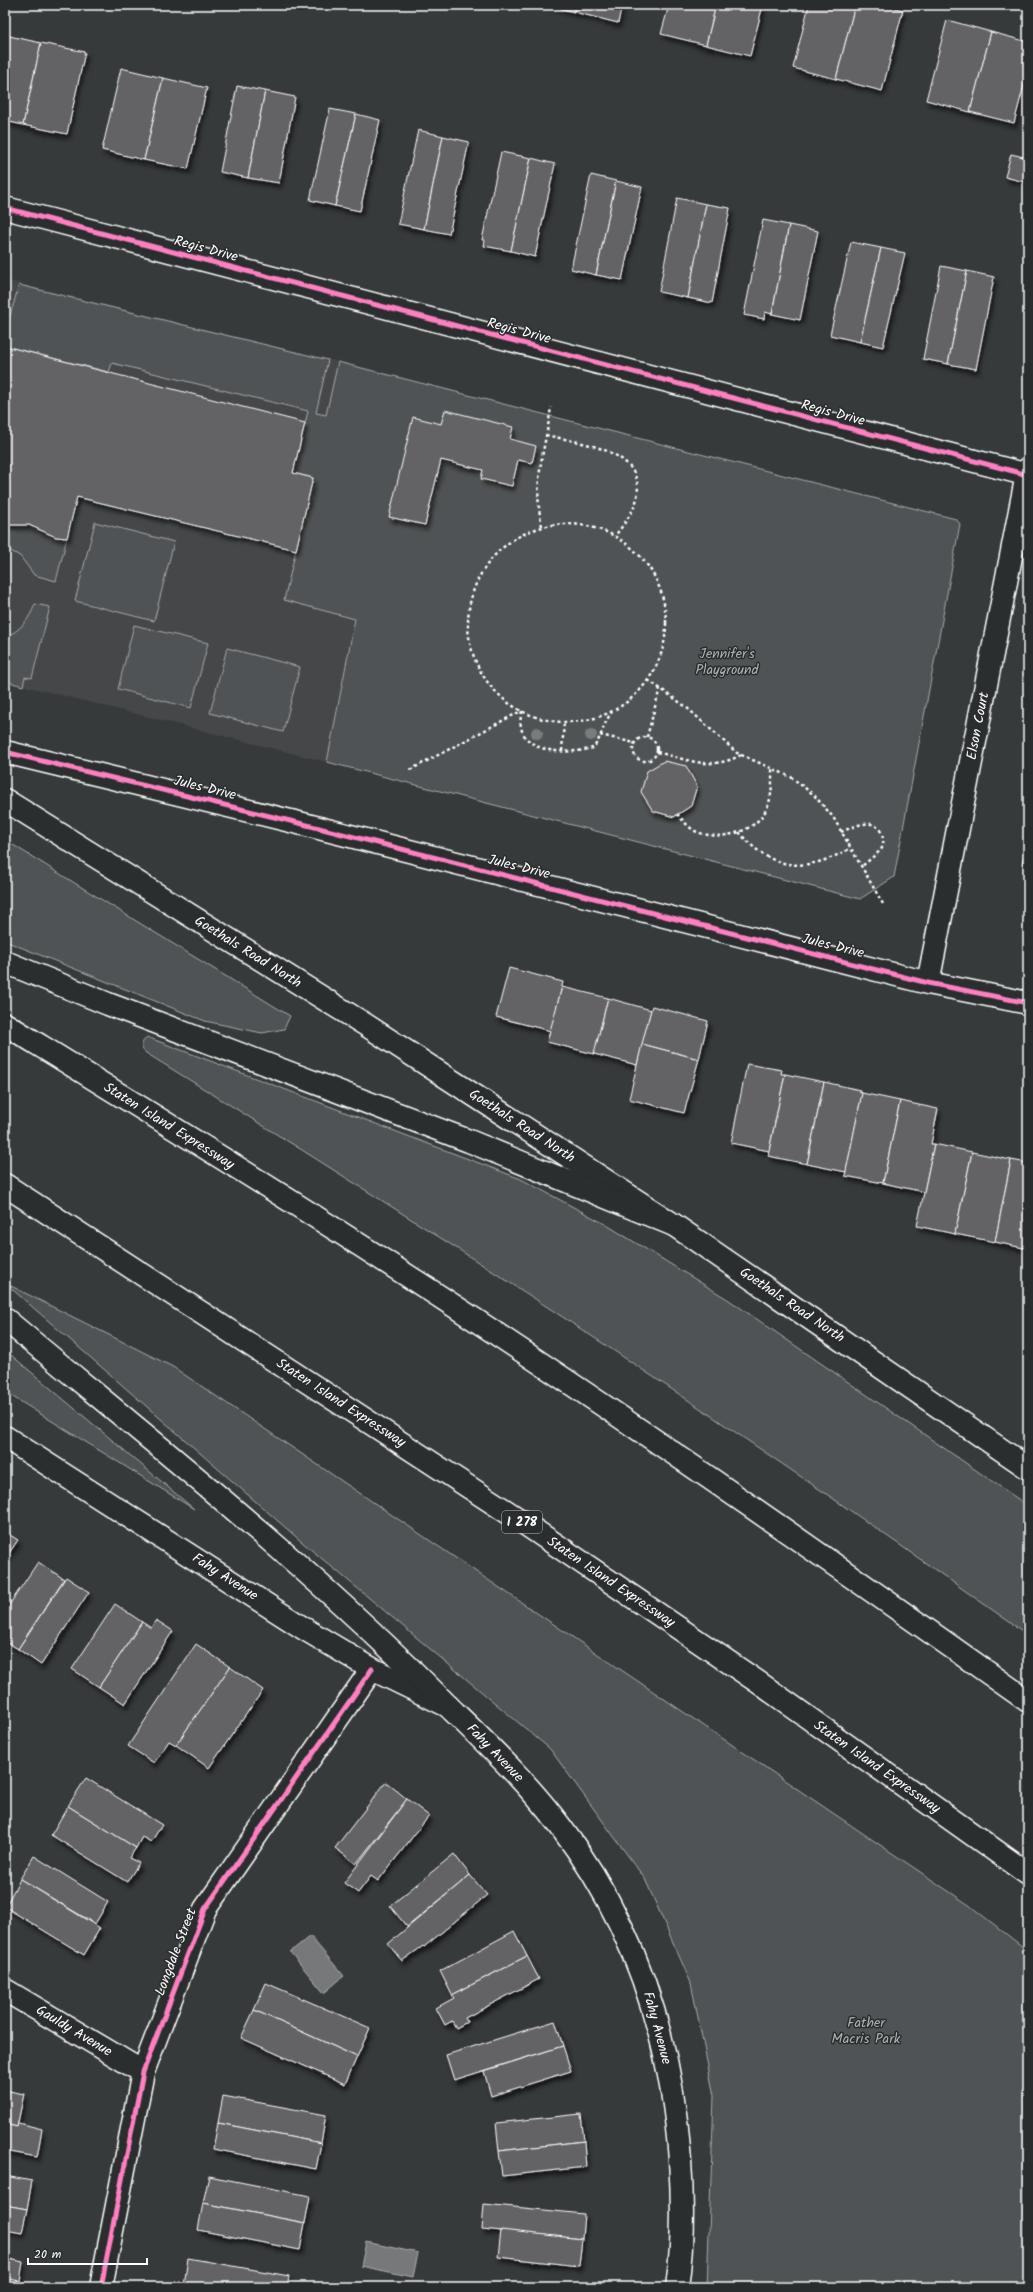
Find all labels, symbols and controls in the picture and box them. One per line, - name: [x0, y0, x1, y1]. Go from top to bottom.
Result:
- street label: Regis Drive: [172, 230, 241, 268]
- street label: Regis Drive: [485, 312, 554, 350]
- street label: Regis Drive: [799, 394, 868, 432]
- park label: Jennifer's Playground: [696, 643, 759, 681]
- street label: Elson Court: [961, 690, 995, 762]
- street label: Jules Drive: [171, 770, 239, 807]
- street label: Jules Drive: [485, 849, 553, 886]
- street label: Goethals Road North: [190, 910, 306, 994]
- street label: Jules Drive: [799, 928, 867, 965]
- street label: Staten Island Expressway: [99, 1077, 239, 1176]
- street label: Goethals Road North: [465, 1083, 579, 1169]
- street label: Goethals Road North: [735, 1262, 849, 1348]
- street label: Staten Island Expressway: [272, 1353, 411, 1454]
- road number: I 278: [502, 1511, 542, 1533]
- street label: Staten Island Expressway: [542, 1531, 680, 1634]
- street label: Fahy Avenue: [188, 1547, 263, 1607]
- street label: Staten Island Expressway: [809, 1715, 945, 1820]
- street label: Fahy Avenue: [461, 1718, 529, 1788]
- street label: Longdale Street: [149, 1904, 203, 1999]
- street label: Fahy Avenue: [637, 1989, 677, 2068]
- street label: Gauldy Avenue: [32, 2000, 117, 2063]
- park label: Father Macris Park: [832, 2012, 901, 2050]
- scale bar: [28, 2240, 147, 2266]
- text: 20 m: [34, 2245, 62, 2264]

